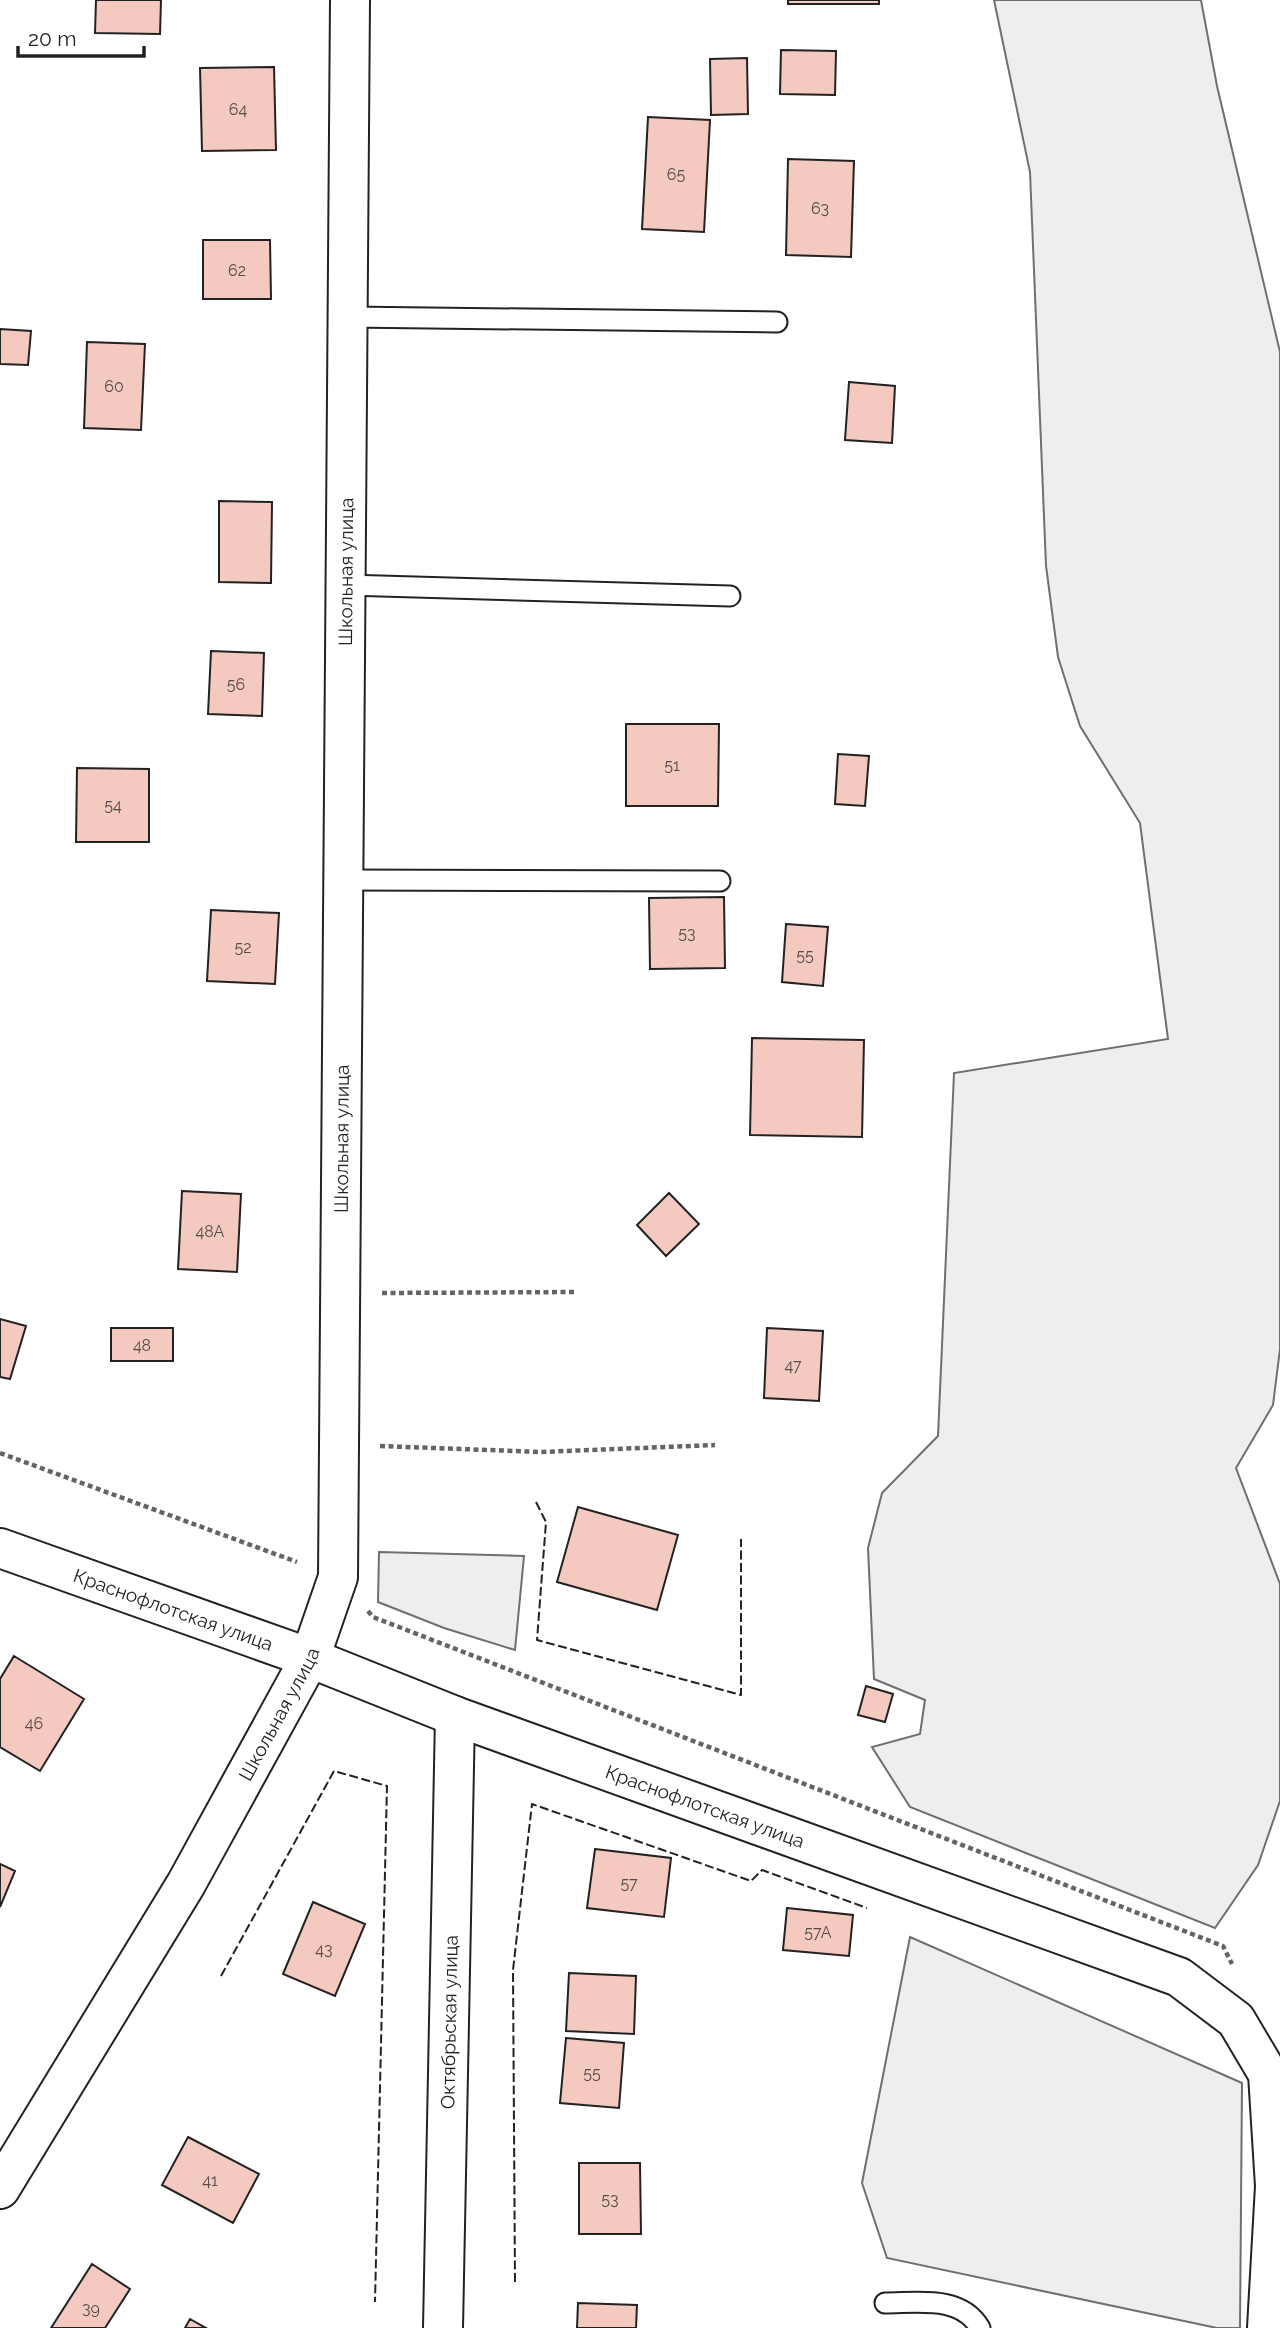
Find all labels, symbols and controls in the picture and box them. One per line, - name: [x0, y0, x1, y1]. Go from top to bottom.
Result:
- scale bar: [18, 14, 144, 58]
- text: 20 m: [28, 26, 76, 51]
- house number: 64: [229, 100, 247, 119]
- house number: 65: [667, 165, 685, 184]
- house number: 63: [811, 199, 829, 218]
- house number: 62: [228, 261, 246, 280]
- house number: 60: [104, 377, 124, 396]
- street label: Школьная улица: [334, 498, 357, 646]
- house number: 56: [227, 675, 245, 694]
- house number: 51: [664, 756, 680, 775]
- house number: 54: [104, 796, 122, 815]
- house number: 53: [678, 924, 696, 943]
- house number: 52: [234, 938, 252, 957]
- house number: 55: [796, 946, 814, 965]
- street label: Школьная улица: [330, 1065, 353, 1213]
- house number: 48А: [196, 1222, 225, 1241]
- house number: 48: [133, 1336, 151, 1355]
- house number: 47: [784, 1356, 802, 1375]
- street label: Краснофлотская улица: [71, 1564, 276, 1655]
- street label: Школьная улица: [234, 1645, 324, 1784]
- house number: 46: [25, 1714, 43, 1733]
- street label: Краснофлотская улица: [603, 1760, 808, 1852]
- house number: 57: [620, 1874, 638, 1893]
- house number: 57А: [804, 1923, 832, 1942]
- street label: Октябрьская улица: [436, 1935, 462, 2109]
- house number: 43: [315, 1940, 333, 1959]
- house number: 55: [583, 2064, 601, 2083]
- house number: 41: [202, 2171, 218, 2190]
- house number: 53: [601, 2190, 619, 2209]
- house number: 39: [82, 2299, 100, 2318]

